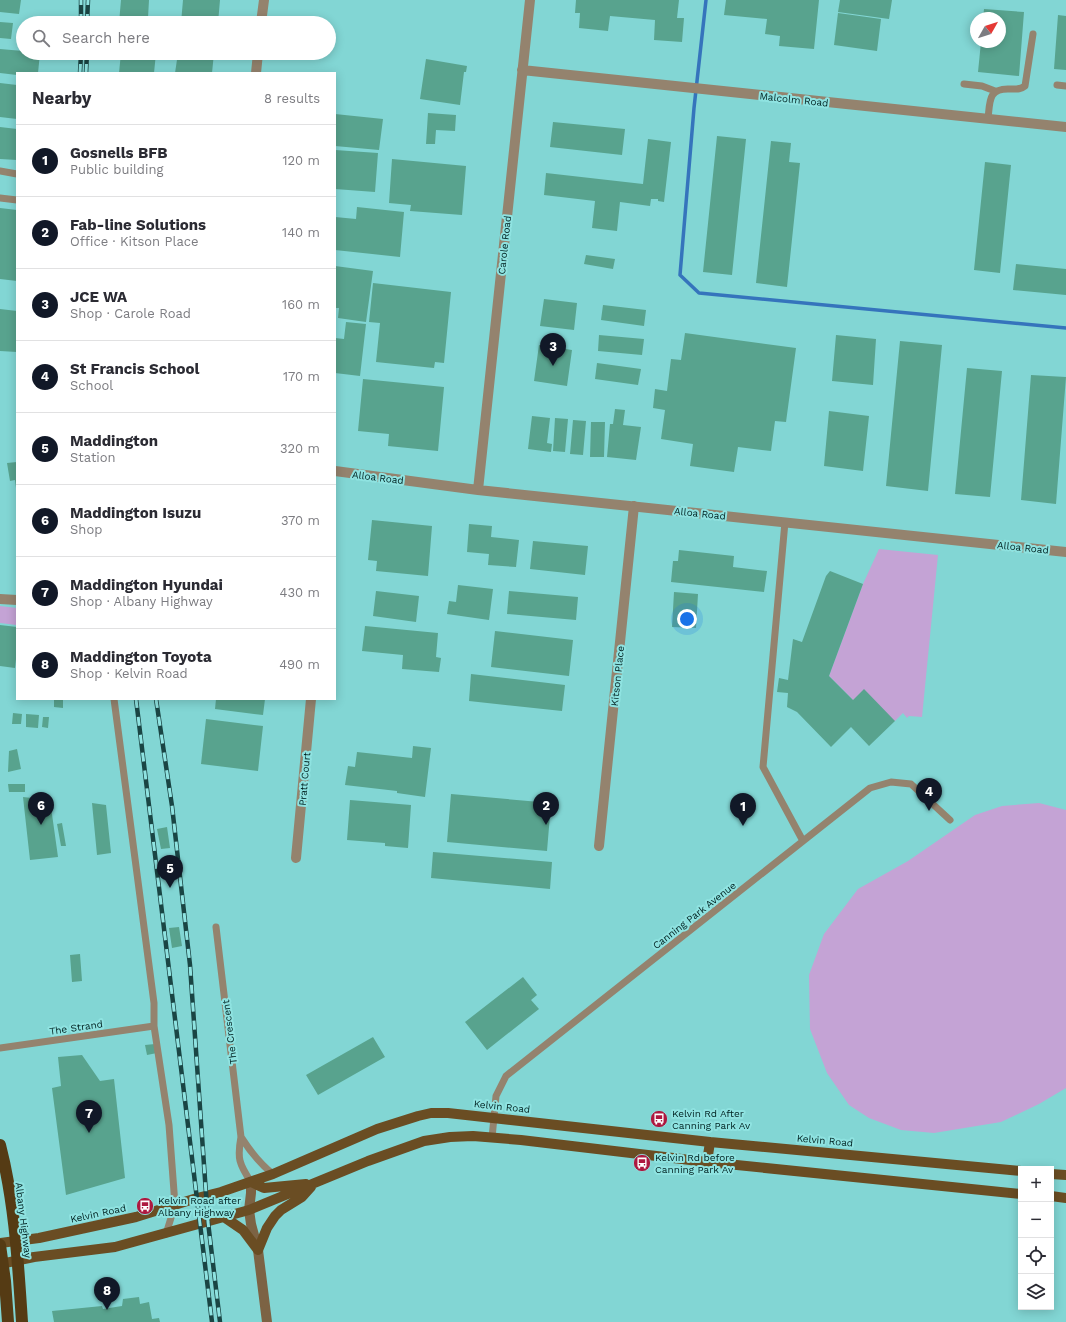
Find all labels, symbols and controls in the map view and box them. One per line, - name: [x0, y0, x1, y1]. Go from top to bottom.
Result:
- north arrow: [970, 12, 1006, 48]
- search box: [16, 16, 336, 60]
- icon: search: [30, 27, 52, 49]
- text: Search here: [62, 29, 150, 47]
- text: Nearby: [32, 88, 91, 108]
- street label: Malcolm Road: [759, 90, 829, 109]
- text: 8 results: [264, 91, 320, 106]
- text: Gosnells BFB: [70, 144, 168, 162]
- text: 1: [42, 153, 48, 168]
- text: 120 m: [282, 153, 320, 168]
- text: Public building: [70, 162, 163, 177]
- street label: Carole Road: [496, 215, 513, 275]
- text: Fab-line Solutions: [70, 216, 206, 234]
- text: 2: [41, 225, 49, 240]
- text: 140 m: [282, 225, 320, 240]
- text: Office · Kitson Place: [70, 234, 199, 249]
- text: JCE WA: [70, 288, 127, 306]
- text: 3: [41, 297, 49, 312]
- text: 160 m: [282, 297, 320, 312]
- text: Shop · Carole Road: [70, 306, 191, 321]
- pin: 3: [540, 333, 566, 366]
- text: St Francis School: [70, 360, 199, 378]
- text: 4: [41, 369, 49, 384]
- text: 170 m: [283, 369, 320, 384]
- text: School: [70, 378, 113, 393]
- text: Maddington: [70, 432, 158, 450]
- text: 5: [41, 441, 49, 456]
- text: 320 m: [280, 441, 320, 456]
- text: Station: [70, 450, 116, 465]
- street label: Alloa Road: [351, 469, 404, 486]
- text: Maddington Isuzu: [70, 504, 201, 522]
- street label: Alloa Road: [674, 505, 726, 522]
- text: 6: [41, 513, 49, 528]
- text: 370 m: [281, 513, 320, 528]
- text: Shop: [70, 522, 102, 537]
- street label: Alloa Road: [997, 539, 1049, 556]
- text: Maddington Hyundai: [70, 576, 223, 594]
- text: 7: [41, 585, 49, 600]
- text: 430 m: [280, 585, 320, 600]
- text: Shop · Albany Highway: [70, 594, 213, 609]
- your location: [677, 609, 697, 629]
- street label: Kitson Place: [609, 645, 626, 707]
- text: Maddington Toyota: [70, 648, 212, 666]
- text: 8: [41, 657, 49, 672]
- text: 490 m: [279, 657, 320, 672]
- text: Shop · Kelvin Road: [70, 666, 188, 681]
- street label: Pratt Court: [297, 751, 312, 806]
- pin: 4: [916, 778, 942, 811]
- pin: 6: [28, 792, 54, 825]
- pin: 2: [533, 792, 559, 825]
- pin: 1: [730, 793, 756, 826]
- pin: 5: [157, 855, 183, 888]
- street label: Canning Park Avenue: [651, 879, 738, 951]
- street label: The Crescent: [220, 998, 239, 1065]
- street label: The Strand: [49, 1018, 104, 1037]
- street label: Kelvin Road: [473, 1098, 531, 1115]
- pin: 7: [76, 1100, 102, 1133]
- place label: Kelvin Rd After Canning Park Av: [672, 1108, 751, 1131]
- bus stop icon: Kelvin Rd After Canning Park Av: [649, 1109, 669, 1129]
- street label: Kelvin Road: [796, 1133, 854, 1148]
- place label: Kelvin Rd before Canning Park Av: [655, 1152, 735, 1175]
- bus stop icon: Kelvin Rd before Canning Park Av: [632, 1153, 652, 1173]
- map controls: [1018, 1166, 1054, 1310]
- button: +: [1018, 1166, 1054, 1202]
- street label: Albany Highway: [13, 1182, 34, 1259]
- place label: Kelvin Road after Albany Highway: [158, 1195, 241, 1218]
- bus stop icon: Kelvin Road after Albany Highway: [135, 1196, 155, 1216]
- street label: Kelvin Road: [69, 1202, 127, 1225]
- button: −: [1018, 1202, 1054, 1238]
- button: locate: [1018, 1238, 1054, 1274]
- button: layers: [1018, 1274, 1054, 1310]
- pin: 8: [94, 1277, 120, 1310]

